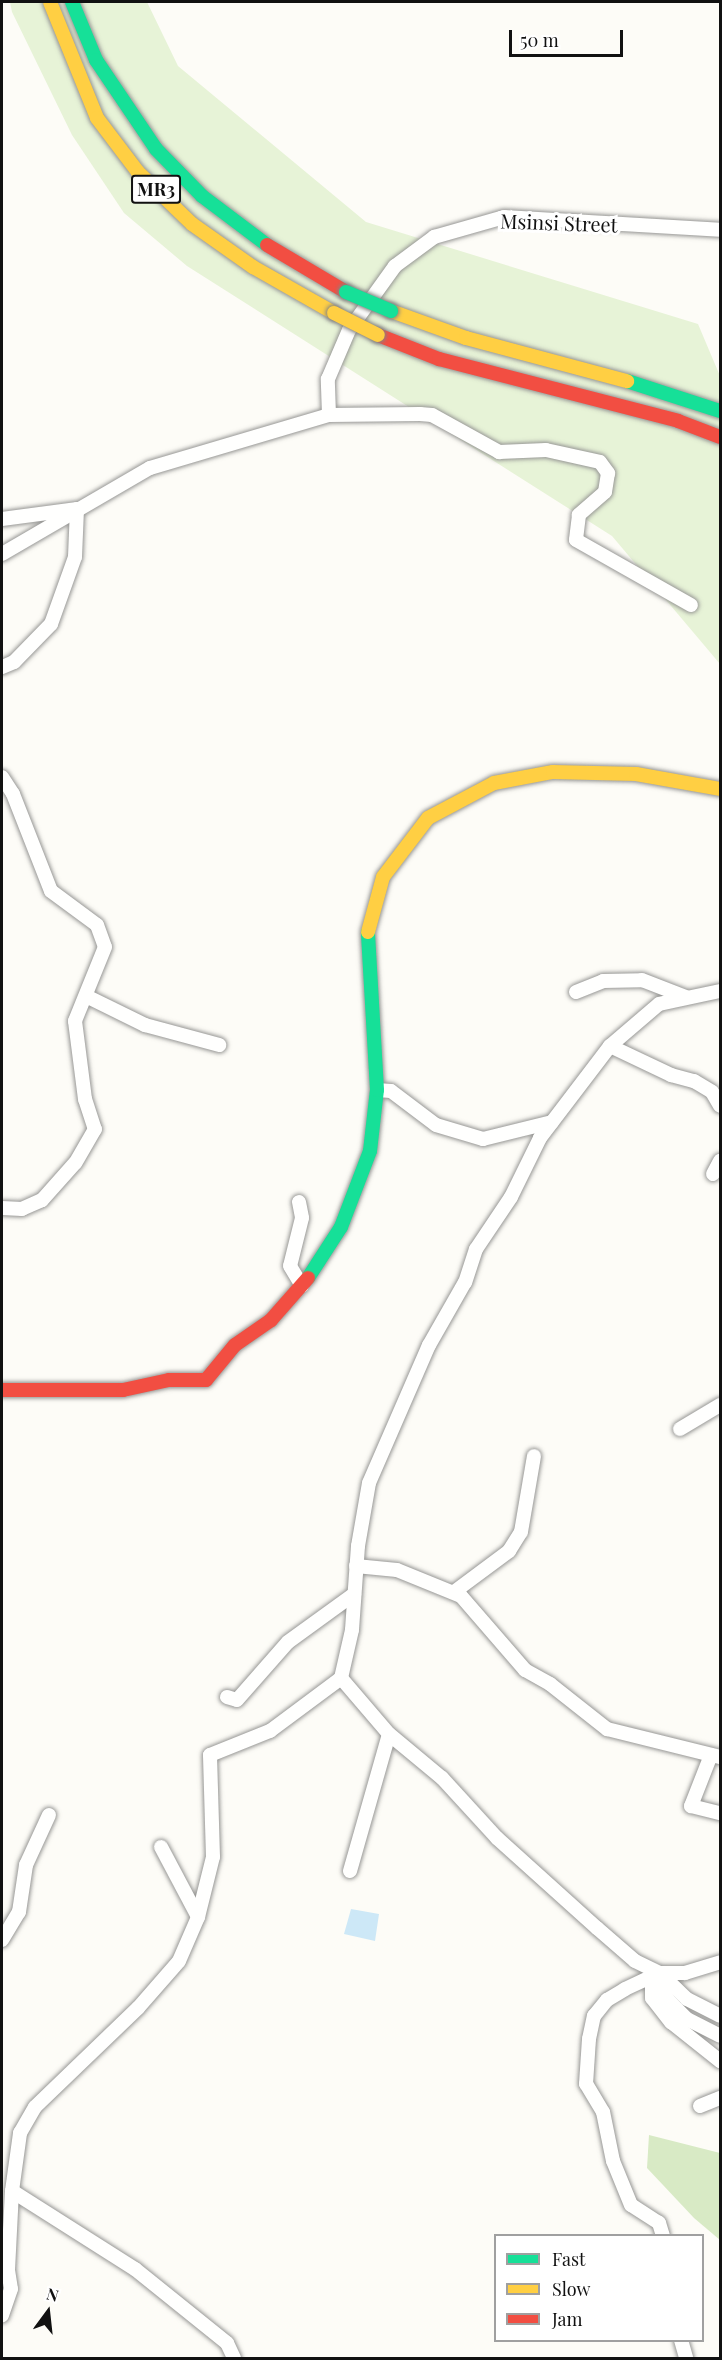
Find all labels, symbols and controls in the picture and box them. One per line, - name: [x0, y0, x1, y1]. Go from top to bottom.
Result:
- scale bar: [512, 18, 626, 56]
- text: 50 m: [520, 28, 559, 52]
- road number: MR3: [130, 174, 182, 204]
- street label: Msinsi Street: [500, 208, 618, 236]
- legend: [494, 2234, 704, 2342]
- text: Fast: [552, 2247, 585, 2271]
- text: Slow: [552, 2277, 590, 2301]
- north arrow: [18, 2282, 78, 2342]
- text: N: [44, 2282, 61, 2306]
- text: Jam: [552, 2307, 582, 2331]

